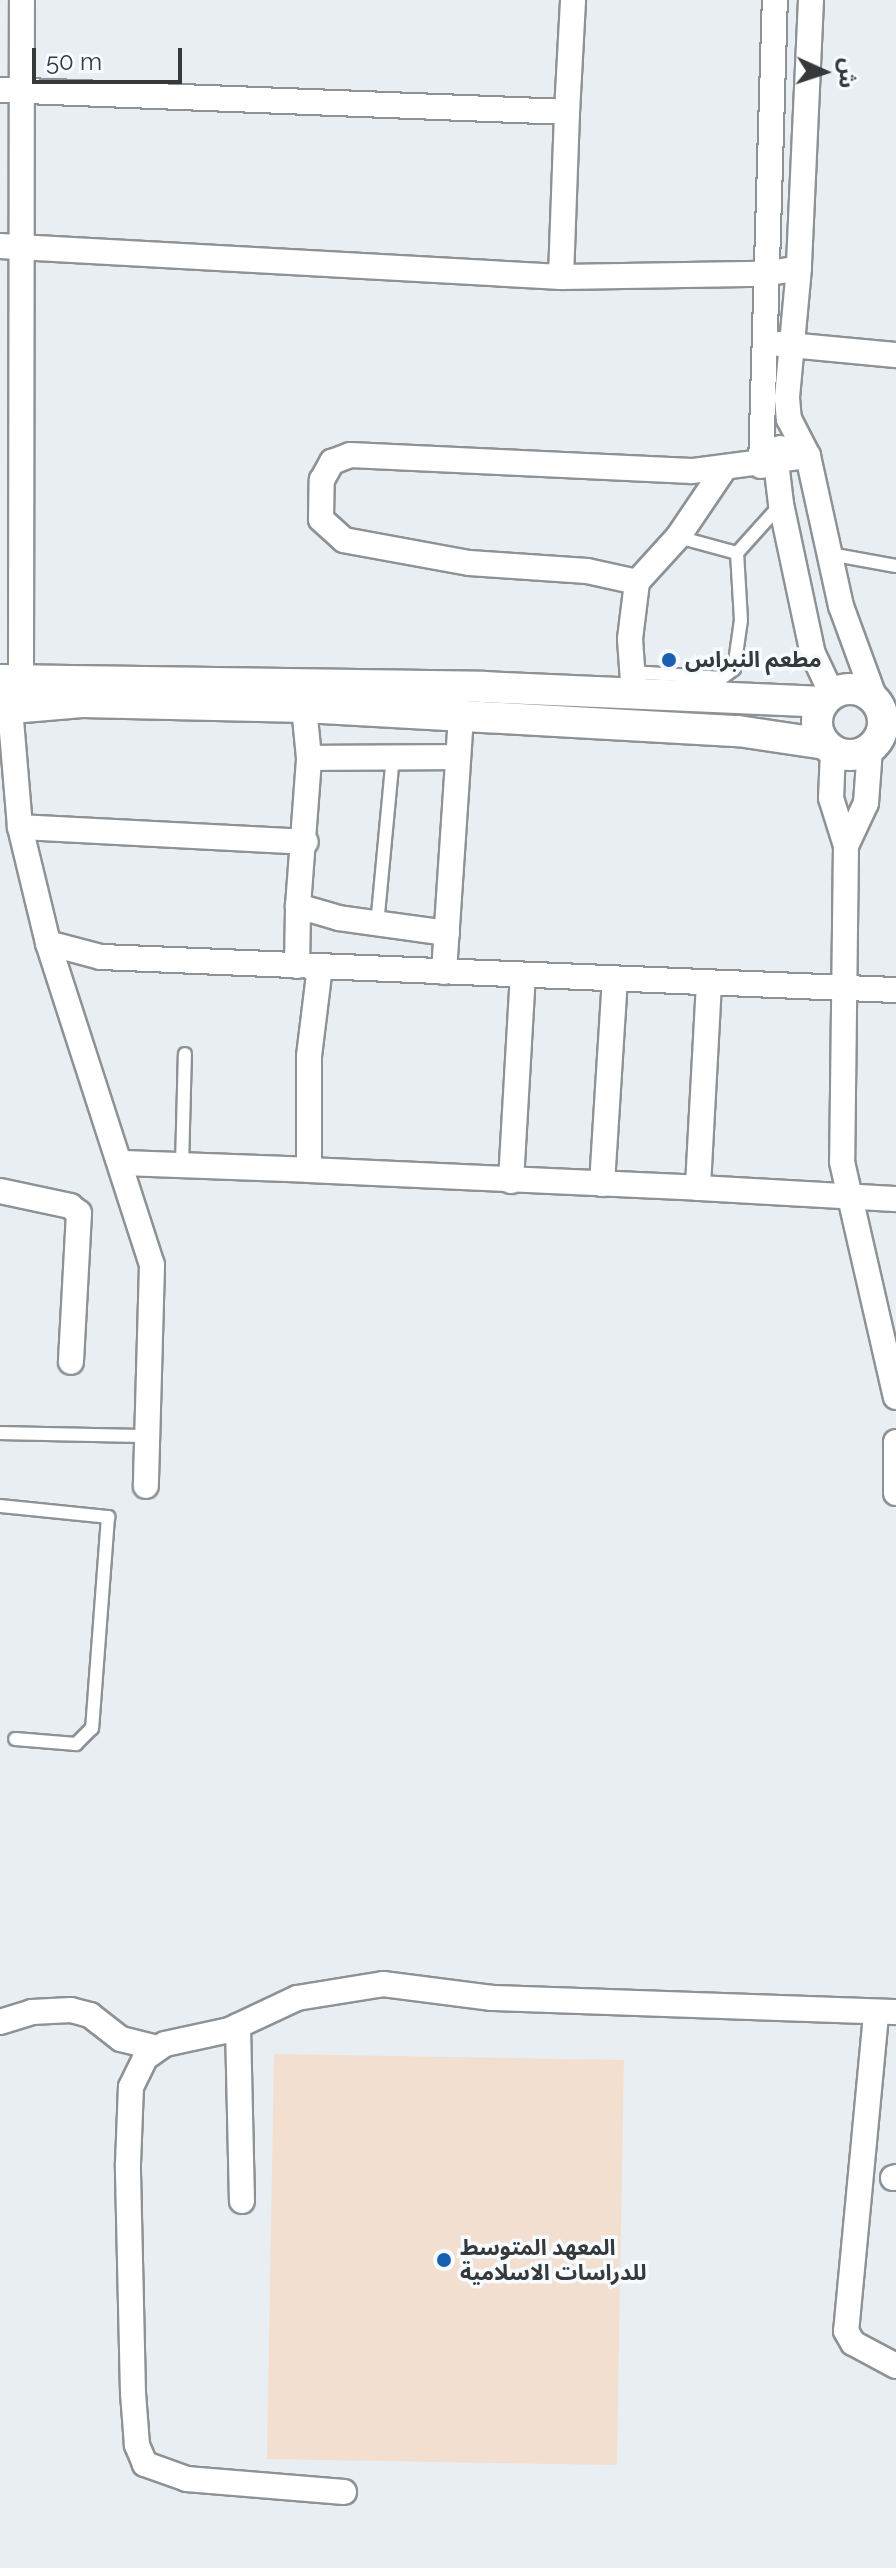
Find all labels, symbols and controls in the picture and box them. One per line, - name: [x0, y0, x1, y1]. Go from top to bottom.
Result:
- scale bar: [36, 32, 186, 82]
- north arrow: [784, 32, 864, 112]
- text: 50 m: [46, 47, 102, 76]
- text: ش: [834, 58, 862, 89]
- place label: مطعم النبراس: [685, 647, 821, 673]
- marker: مطعم النبراس: [660, 651, 678, 669]
- place label: المعهد المتوسط للدراسات الاسلامية: [460, 2234, 647, 2286]
- marker: المعهد المتوسط للدراسات الاسلامية: [435, 2251, 453, 2269]

